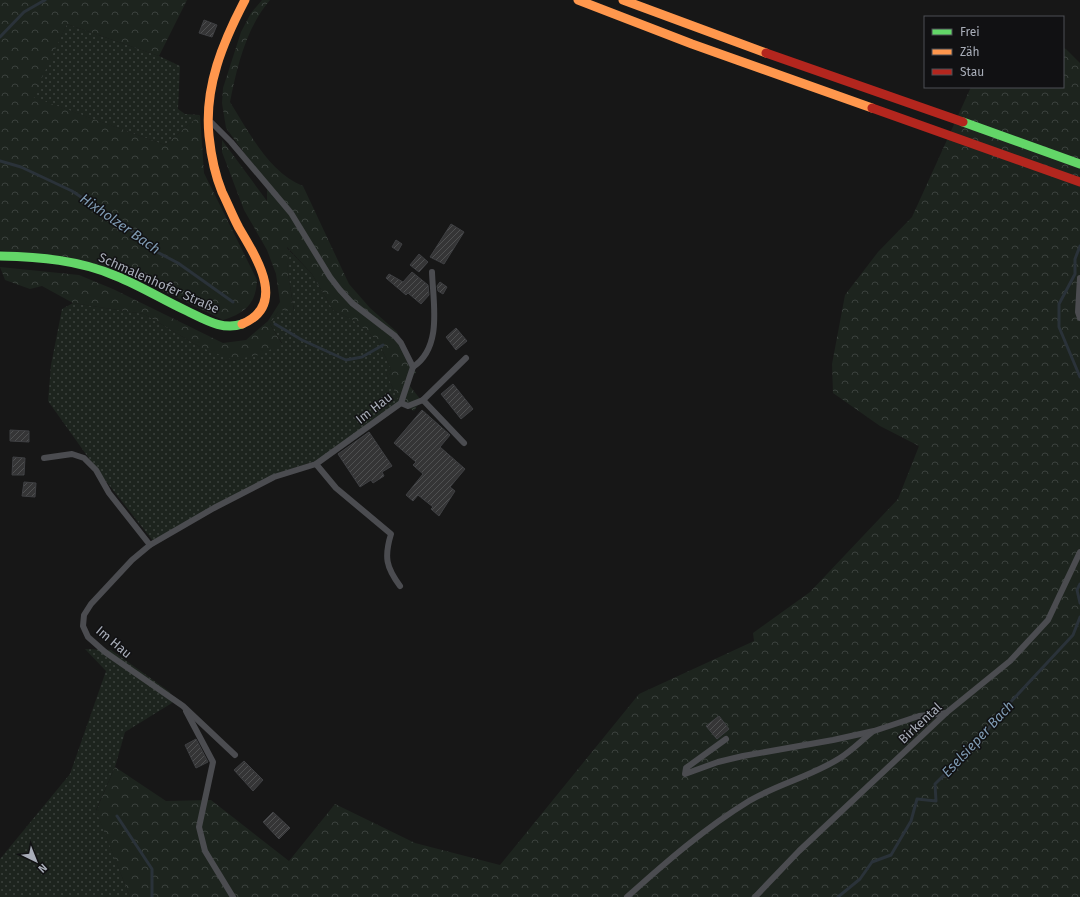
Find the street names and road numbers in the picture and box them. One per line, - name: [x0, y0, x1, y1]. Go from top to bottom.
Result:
- street label: Schmalenhofer Straße: [96, 250, 222, 316]
- street label: Im Hau: [353, 389, 395, 427]
- street label: Im Hau: [93, 623, 135, 661]
- street label: Birkental: [895, 699, 945, 747]

